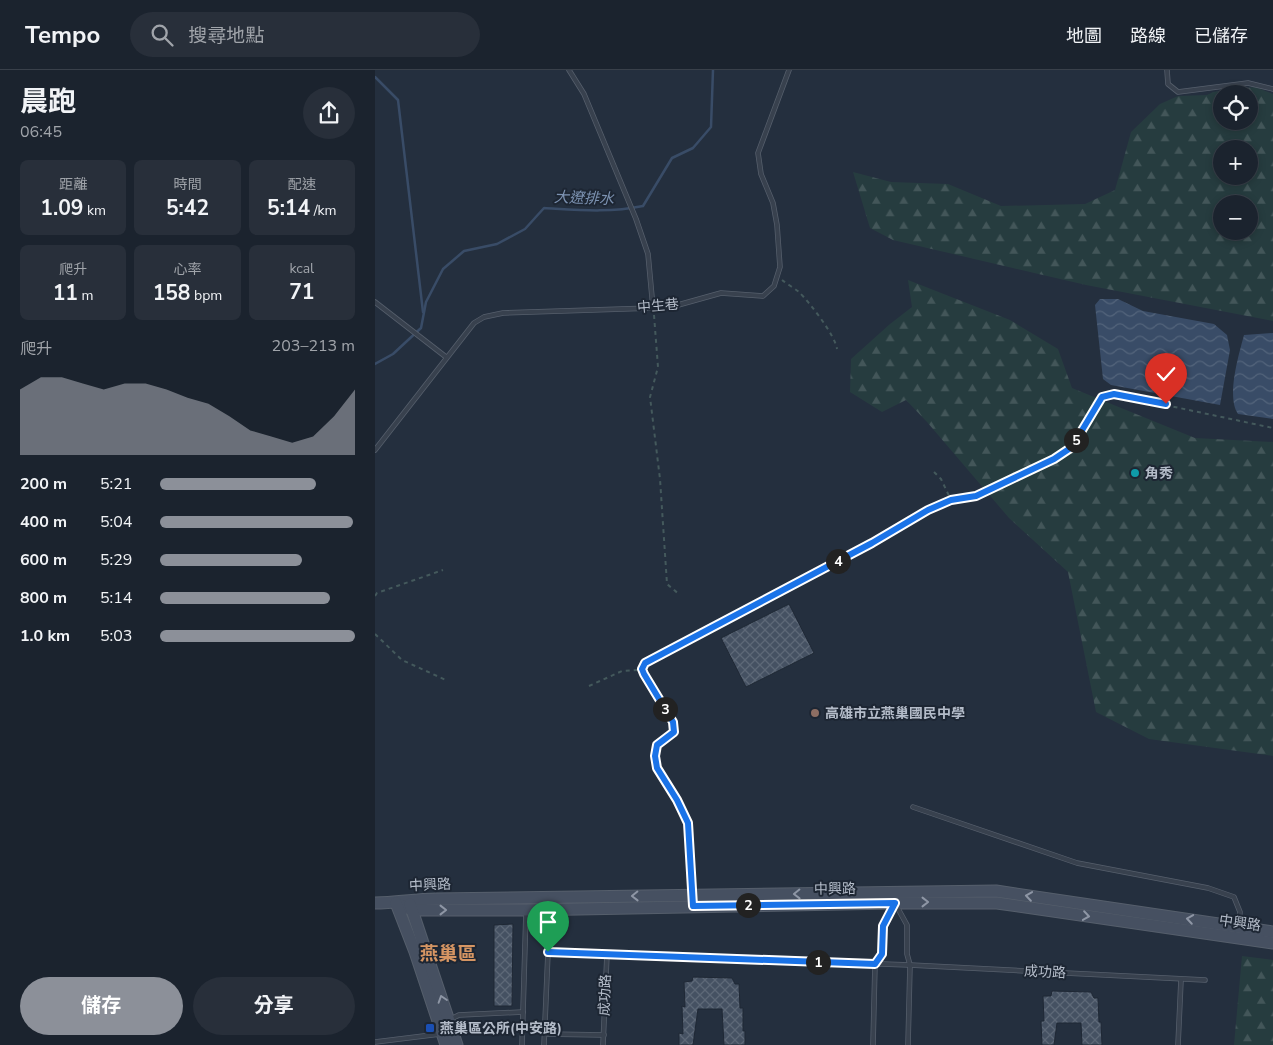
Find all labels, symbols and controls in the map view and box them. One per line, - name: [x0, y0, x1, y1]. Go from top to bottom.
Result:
- search box: [130, 12, 480, 57]
- text: Tempo: [25, 19, 100, 51]
- icon: search: [148, 21, 176, 49]
- text: 搜尋地點: [188, 23, 264, 49]
- text: 地圖: [1066, 24, 1102, 48]
- text: 路線: [1130, 24, 1166, 48]
- text: 已儲存: [1194, 24, 1248, 48]
- text: 晨跑: [20, 83, 76, 121]
- map controls: [1213, 85, 1258, 240]
- button: locate: [1213, 85, 1258, 130]
- button: share: [303, 87, 355, 139]
- text: 06:45: [20, 121, 62, 143]
- button: +: [1213, 140, 1258, 185]
- text: 距離: [59, 175, 87, 194]
- text: 時間: [173, 175, 201, 194]
- text: 配速: [288, 175, 316, 194]
- water label: 大遼排水: [554, 187, 615, 209]
- text: 1.09: [40, 194, 83, 222]
- text: 5:42: [166, 194, 209, 222]
- text: 5:14: [267, 194, 310, 222]
- button: −: [1213, 195, 1258, 240]
- text: km: [83, 201, 106, 220]
- text: /km: [310, 201, 337, 220]
- text: kcal: [289, 259, 314, 278]
- text: 爬升: [59, 260, 87, 279]
- text: 心率: [173, 260, 201, 279]
- text: 71: [289, 278, 314, 306]
- text: 11: [53, 279, 78, 307]
- text: 158: [153, 279, 190, 307]
- text: m: [78, 286, 94, 305]
- text: bpm: [190, 286, 222, 305]
- street label: 中生巷: [636, 295, 680, 317]
- text: 203–213 m: [272, 335, 355, 357]
- text: 爬升: [20, 338, 52, 360]
- pin: [1145, 353, 1187, 404]
- icon: check: [1152, 360, 1180, 388]
- pin: 5: [1063, 428, 1089, 452]
- text: 5: [1072, 431, 1081, 450]
- place label: 角秀: [1145, 464, 1173, 483]
- marker: 角秀: [1129, 467, 1141, 479]
- text: 200 m: [20, 473, 67, 495]
- text: 5:21: [100, 473, 132, 495]
- text: 400 m: [20, 511, 67, 533]
- text: 5:04: [100, 511, 132, 533]
- pin: 4: [825, 548, 851, 574]
- text: 600 m: [20, 549, 67, 571]
- text: 5:29: [100, 549, 132, 571]
- text: 4: [834, 552, 843, 571]
- text: 800 m: [20, 587, 67, 609]
- text: 5:14: [100, 587, 132, 609]
- text: 1.0 km: [20, 625, 70, 647]
- text: 5:03: [100, 625, 132, 647]
- pin: 3: [653, 696, 677, 722]
- text: 3: [661, 700, 670, 719]
- place label: 高雄市立燕巢國民中學: [825, 704, 965, 723]
- marker: 高雄市立燕巢國民中學: [809, 707, 821, 719]
- street label: 中興路: [409, 874, 451, 896]
- street label: 中興路: [814, 879, 856, 899]
- one-way arrow: [793, 888, 801, 899]
- one-way arrow: [630, 891, 638, 901]
- one-way arrow: [1025, 891, 1033, 902]
- pin: 2: [735, 892, 761, 918]
- text: 2: [744, 896, 753, 915]
- one-way arrow: [921, 897, 929, 907]
- pin: [527, 901, 569, 952]
- one-way arrow: [440, 905, 447, 915]
- icon: arrive: [534, 908, 562, 936]
- one-way arrow: [1083, 910, 1091, 921]
- street label: 中興路: [1218, 911, 1262, 935]
- one-way arrow: [1186, 915, 1195, 925]
- district label: 燕巢區: [419, 941, 477, 967]
- pin: 1: [805, 950, 831, 974]
- text: 1: [814, 953, 823, 972]
- street label: 成功路: [1024, 961, 1066, 983]
- street label: 成功路: [595, 974, 615, 1016]
- button: 儲存: [20, 977, 183, 1035]
- button: 分享: [193, 977, 355, 1035]
- one-way arrow: [437, 995, 447, 1003]
- place label: 燕巢區公所(中安路): [440, 1019, 562, 1038]
- marker: 燕巢區公所(中安路): [424, 1022, 436, 1034]

